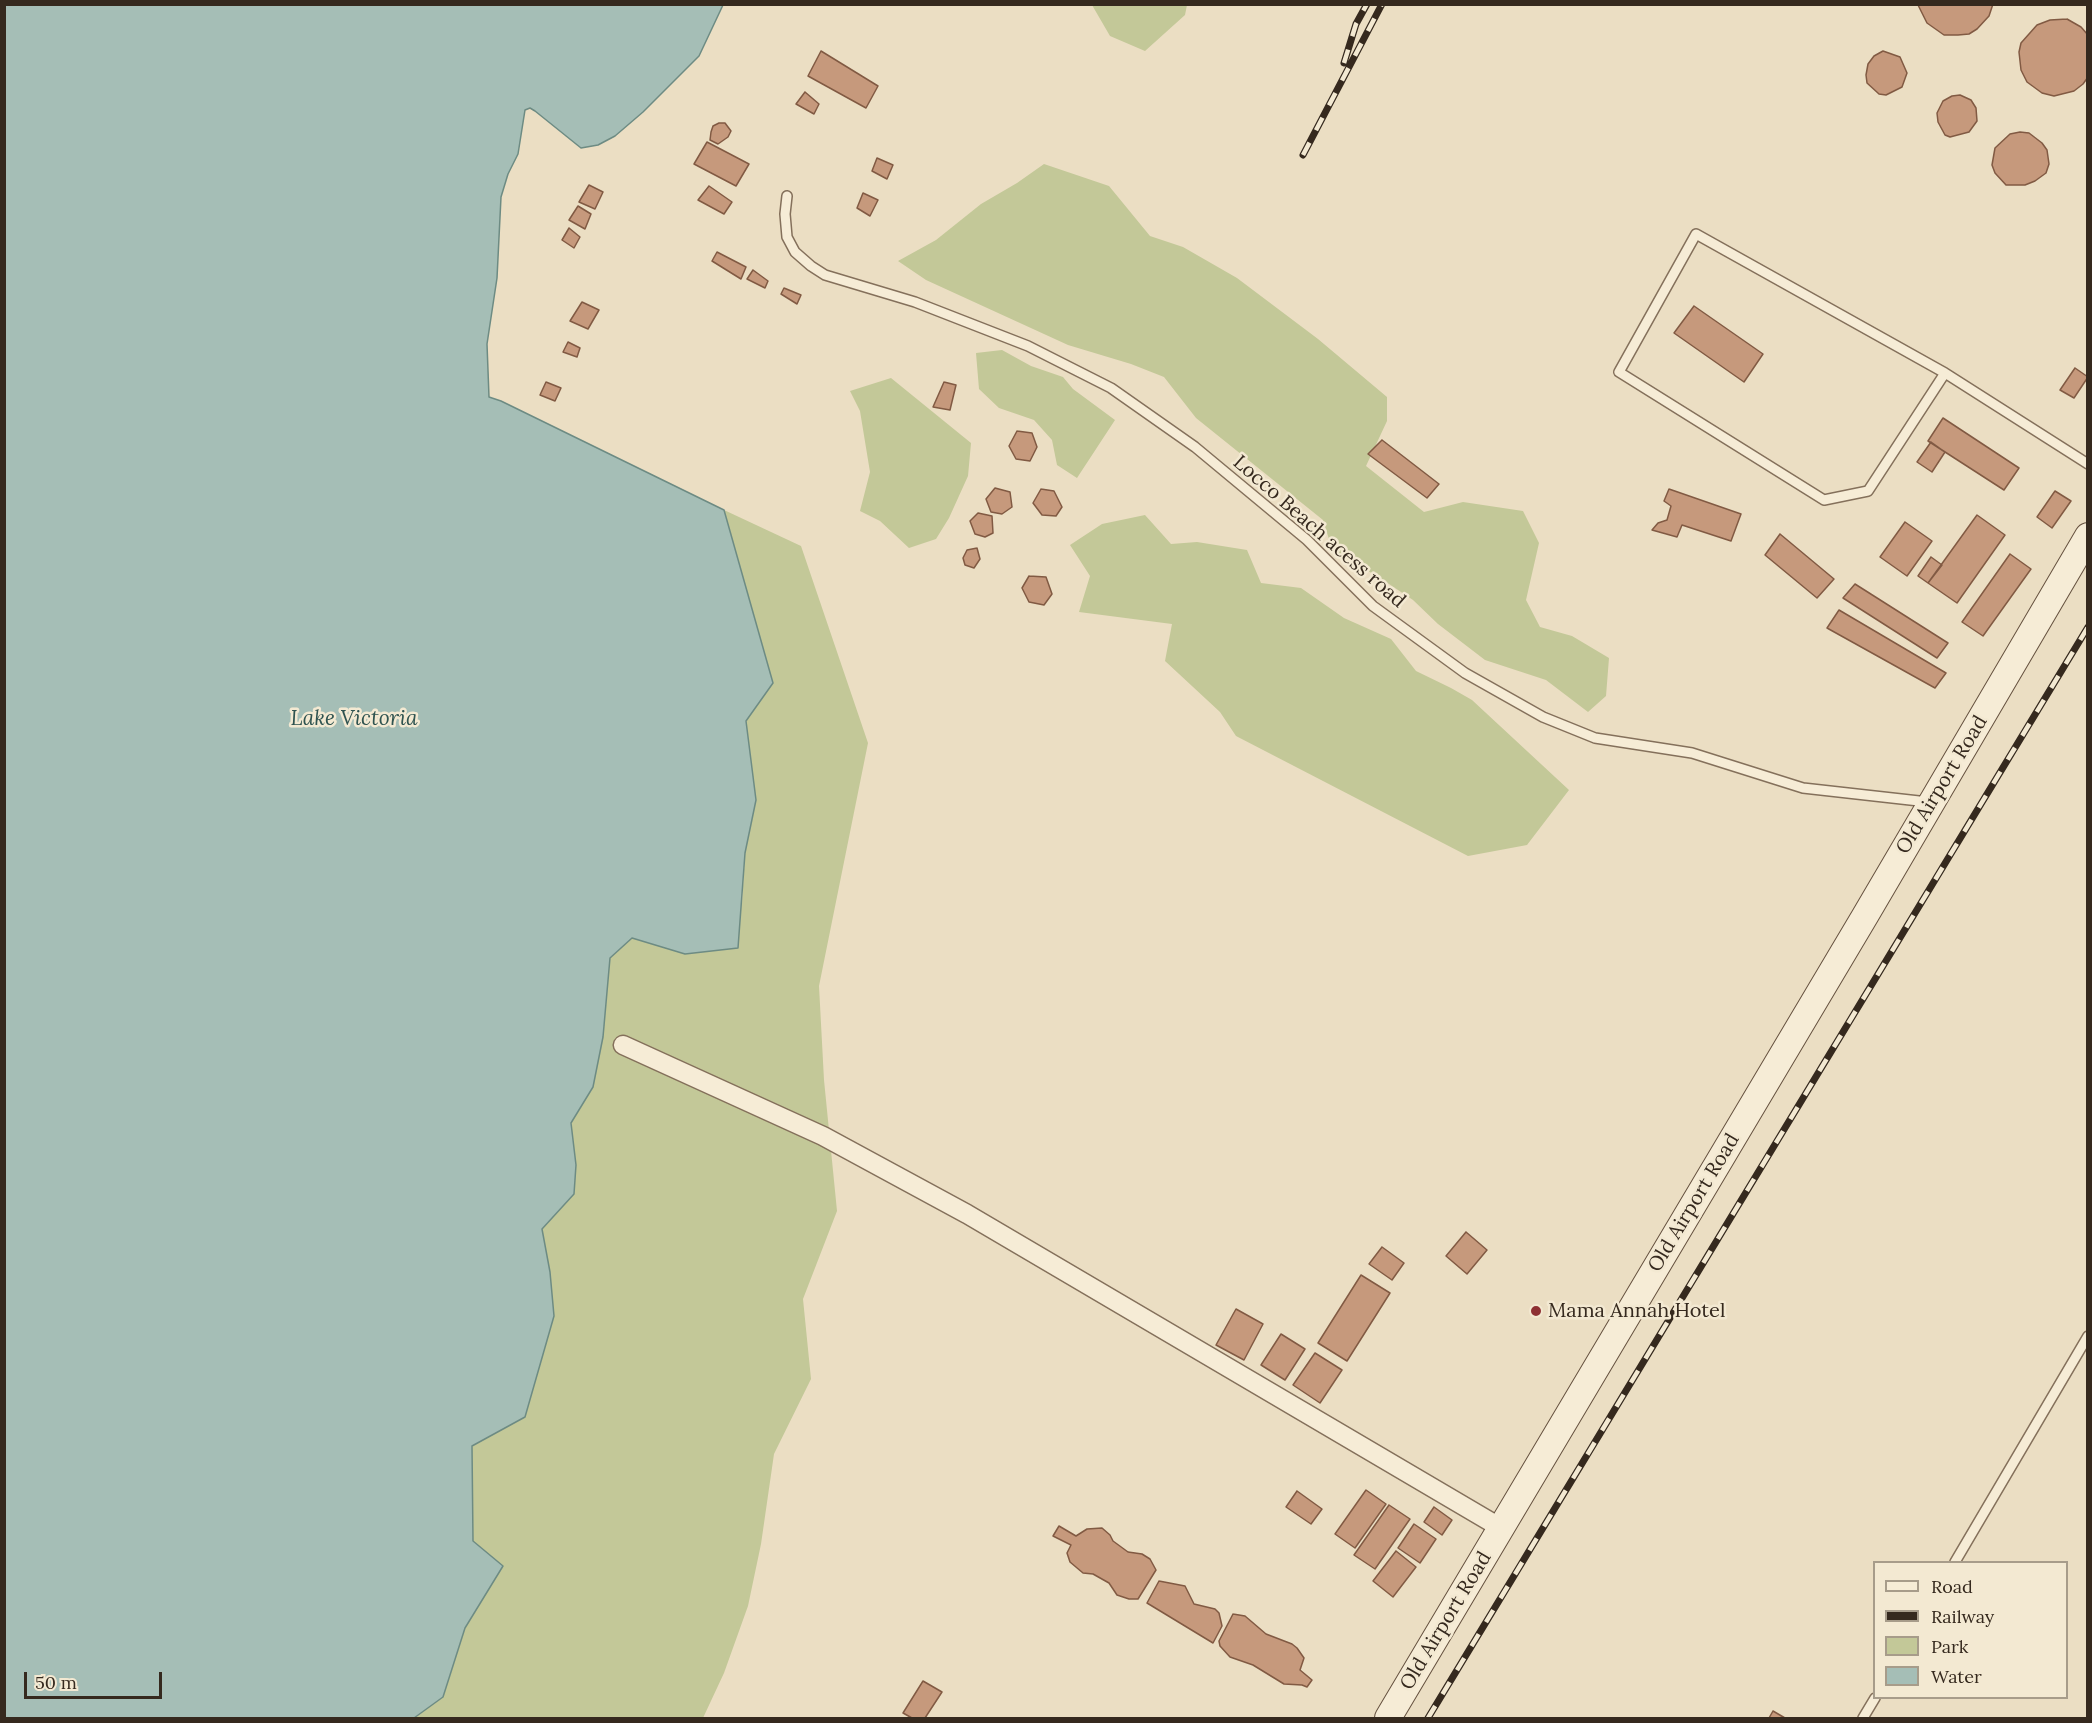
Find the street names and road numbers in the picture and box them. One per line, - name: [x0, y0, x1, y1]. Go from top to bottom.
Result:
- street label: Locco Beach acess road: [1228, 451, 1410, 613]
- street label: Old Airport Road: [1891, 711, 1993, 859]
- street label: Old Airport Road: [1643, 1129, 1745, 1277]
- street label: Old Airport Road: [1395, 1547, 1497, 1695]

